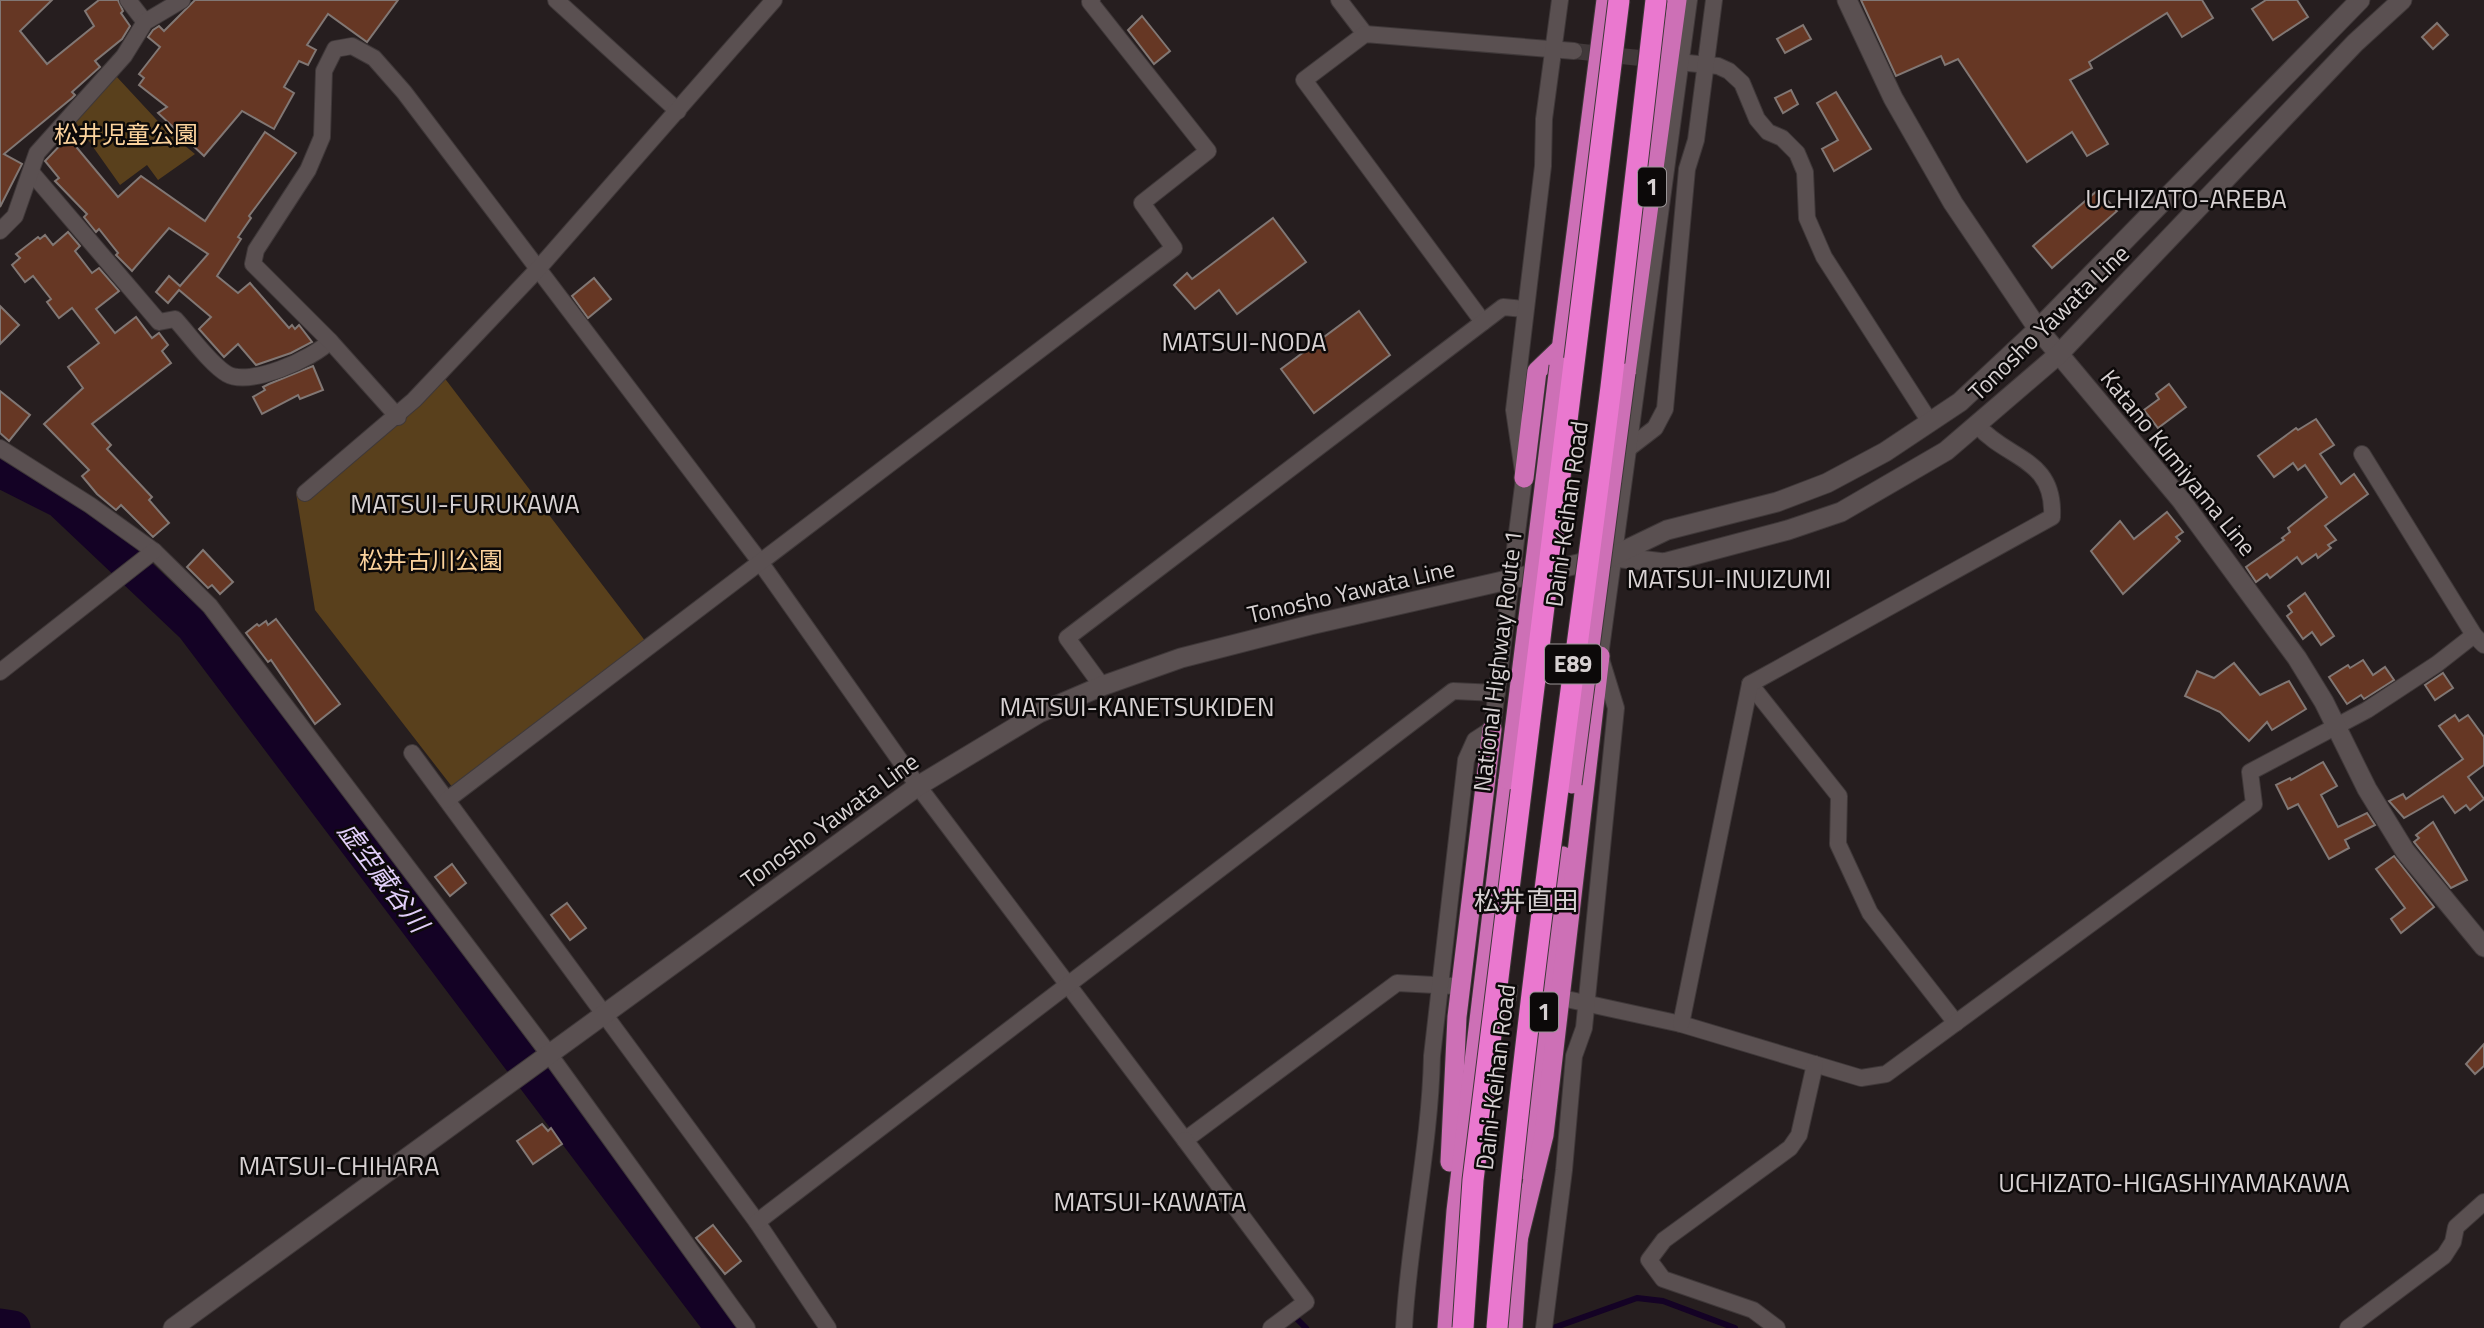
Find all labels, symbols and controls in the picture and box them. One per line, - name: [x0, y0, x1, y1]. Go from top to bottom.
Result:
- park label: 松井児童公園: [54, 116, 198, 152]
- road number: 1: [1638, 168, 1666, 206]
- district label: UCHIZATO-AREBA: [2085, 179, 2287, 218]
- street label: Tonosho Yawata Line: [1960, 236, 2137, 409]
- district label: MATSUI-NODA: [1161, 322, 1327, 361]
- street label: Katano Kumiyama Line: [2092, 361, 2265, 563]
- street label: Daini-Keihan Road: [1535, 419, 1597, 609]
- district label: MATSUI-FURUKAWA: [350, 484, 580, 523]
- street label: National Highway Route 1: [1463, 528, 1531, 794]
- park label: 松井古川公園: [359, 542, 503, 578]
- street label: Tonosho Yawata Line: [1244, 550, 1458, 632]
- district label: MATSUI-INUIZUMI: [1627, 559, 1831, 598]
- road number: E89: [1545, 644, 1601, 684]
- district label: MATSUI-KANETSUKIDEN: [999, 687, 1275, 726]
- street label: Tonosho Yawata Line: [733, 743, 926, 897]
- water label: 虚空蔵谷川: [329, 813, 440, 943]
- district label: 松井直田: [1474, 881, 1578, 920]
- street label: Daini-Keihan Road: [1466, 982, 1524, 1172]
- road number: 1: [1530, 993, 1558, 1032]
- district label: MATSUI-CHIHARA: [239, 1146, 439, 1185]
- district label: UCHIZATO-HIGASHIYAMAKAWA: [1998, 1163, 2350, 1202]
- district label: MATSUI-KAWATA: [1054, 1182, 1246, 1221]

